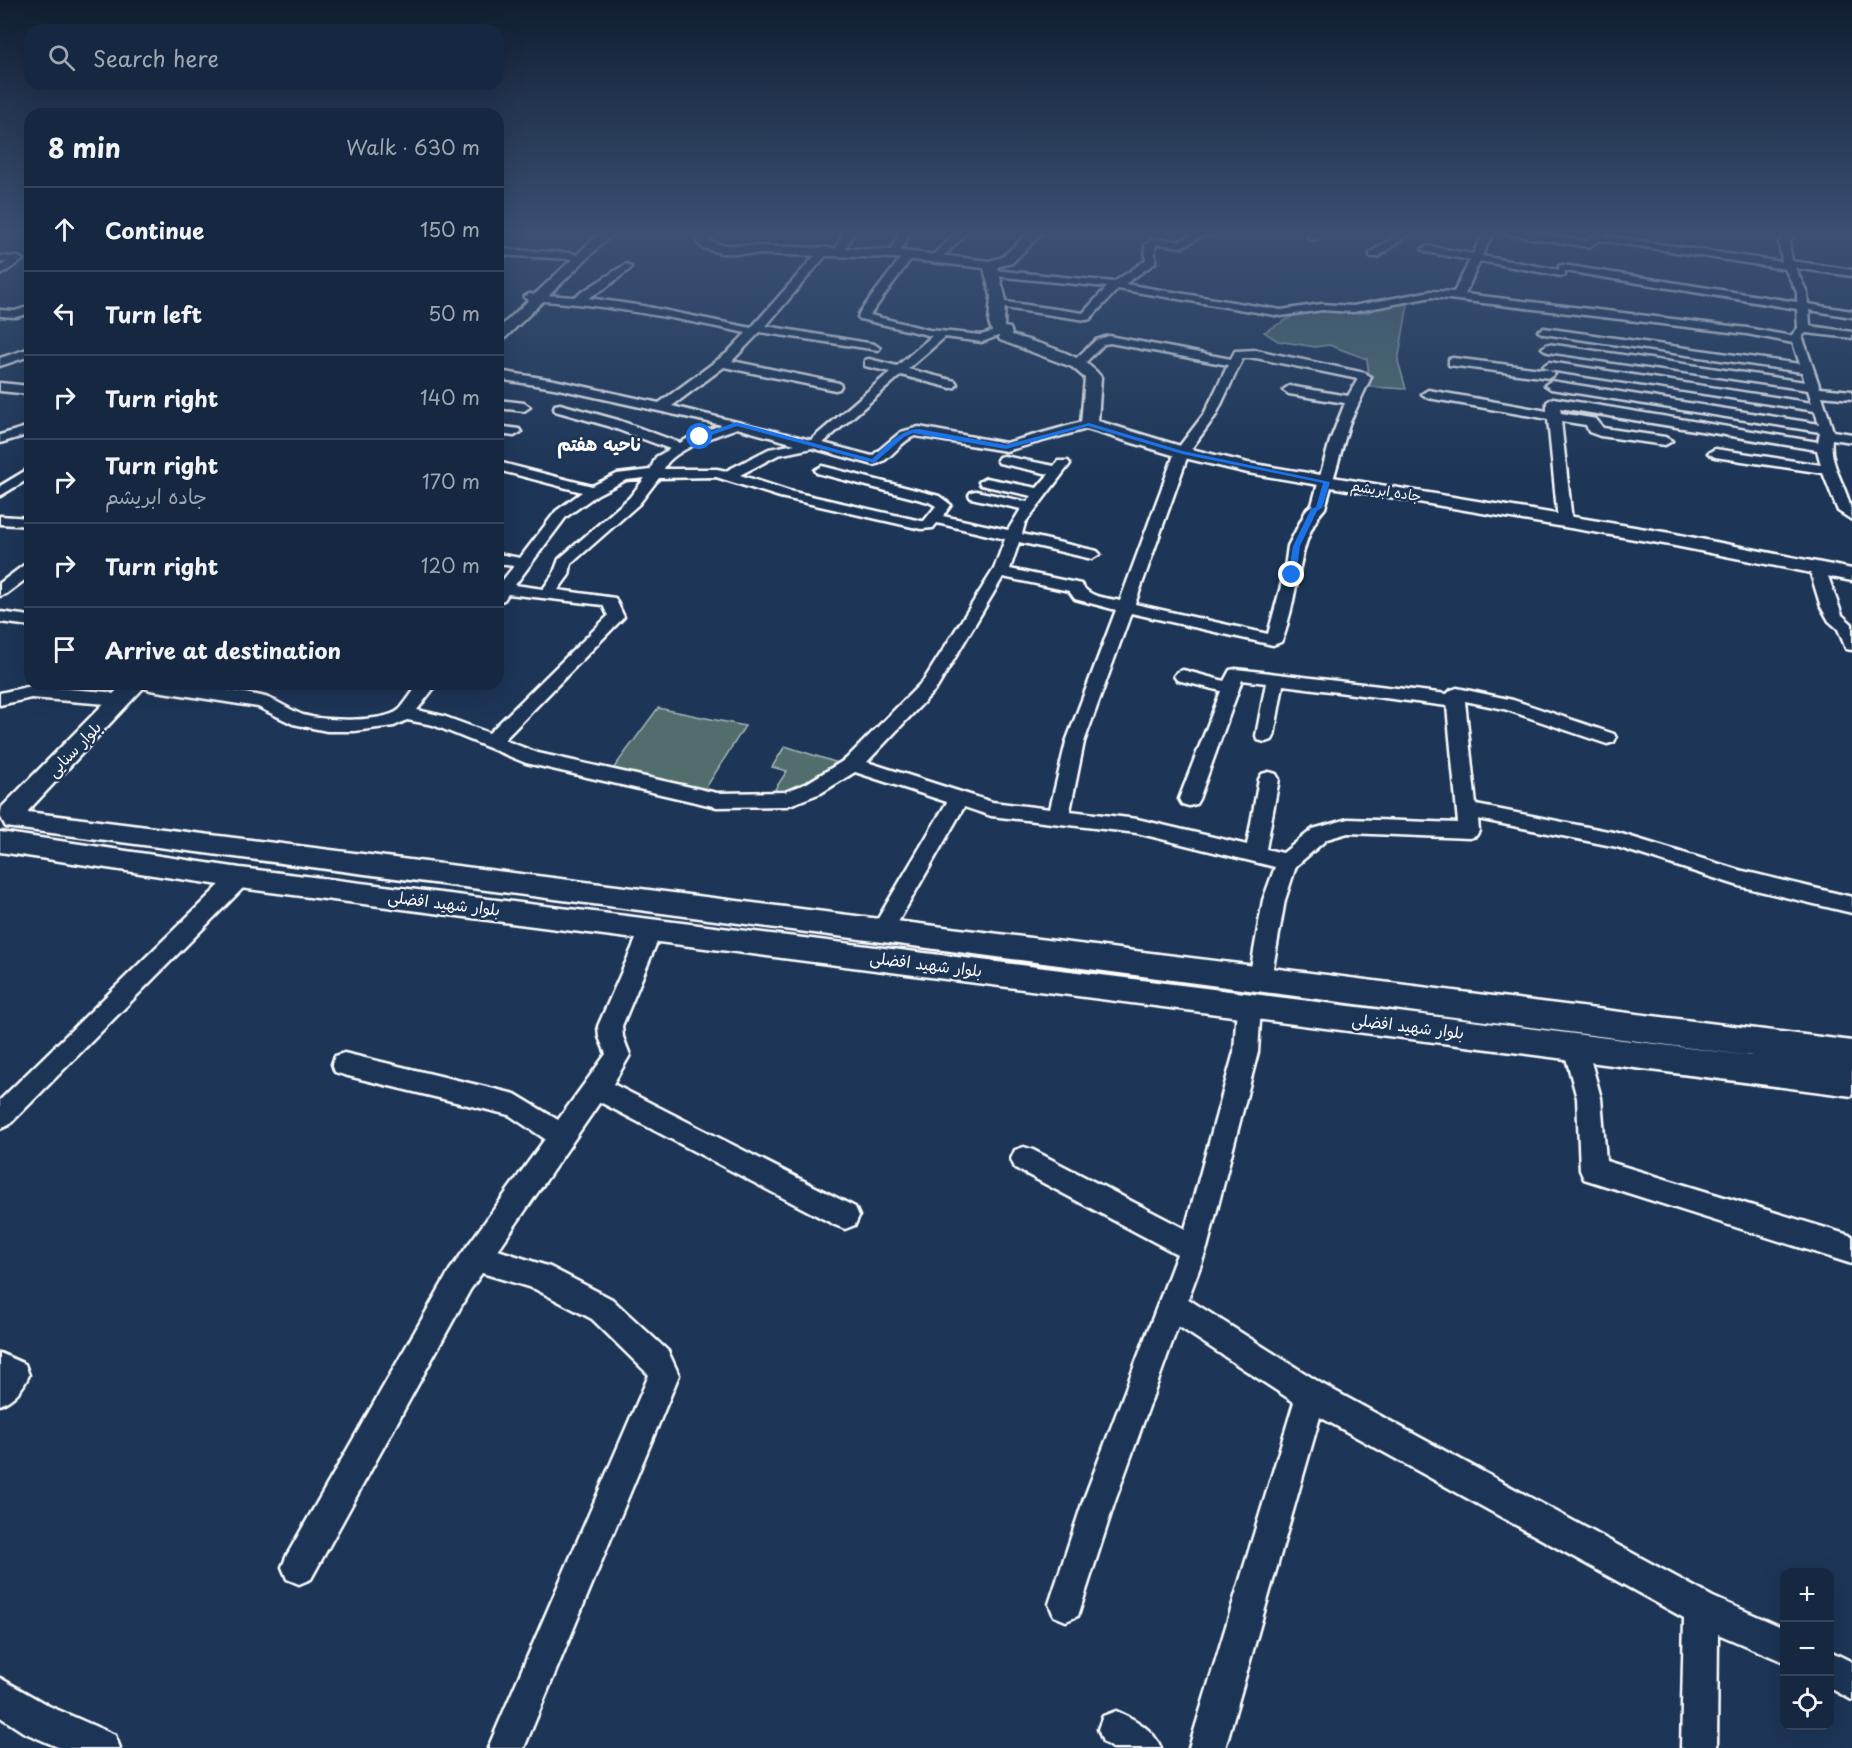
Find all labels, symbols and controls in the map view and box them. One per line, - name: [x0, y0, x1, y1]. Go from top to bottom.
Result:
- search box: [24, 24, 504, 90]
- icon: search: [45, 41, 78, 74]
- text: Search here: [93, 41, 219, 74]
- text: 8 min: [48, 128, 121, 167]
- text: Walk · 630 m: [346, 132, 480, 162]
- icon: ahead: [48, 213, 81, 246]
- text: Continue: [105, 213, 204, 246]
- text: 150 m: [420, 214, 480, 244]
- icon: left: [48, 297, 81, 330]
- text: Turn left: [105, 297, 202, 330]
- text: 50 m: [428, 298, 480, 328]
- icon: right: [48, 381, 81, 414]
- text: Turn right: [105, 381, 218, 414]
- text: 140 m: [420, 382, 480, 412]
- route start: [686, 423, 712, 449]
- district label: ناحیه هفتم: [557, 430, 641, 459]
- text: Turn right: [105, 448, 218, 481]
- icon: right: [48, 465, 81, 498]
- text: 170 m: [422, 466, 480, 496]
- street label: جاده ابریشم: [1349, 475, 1423, 507]
- text: جاده ابریشم: [105, 481, 207, 511]
- icon: right: [48, 549, 81, 582]
- text: Turn right: [105, 549, 218, 582]
- text: 120 m: [421, 550, 480, 580]
- route end: [1278, 561, 1304, 587]
- icon: arrive: [48, 633, 81, 666]
- text: Arrive at destination: [105, 633, 341, 666]
- street label: بلوار سنایی: [40, 715, 106, 782]
- street label: بلوار شهید افضلی: [387, 883, 502, 921]
- street label: بلوار شهید افضلی: [869, 944, 984, 982]
- street label: بلوار شهید افضلی: [1351, 1006, 1466, 1044]
- map controls: [1780, 1568, 1834, 1730]
- button: +: [1780, 1568, 1834, 1622]
- button: −: [1780, 1622, 1834, 1676]
- button: locate: [1780, 1676, 1834, 1730]

